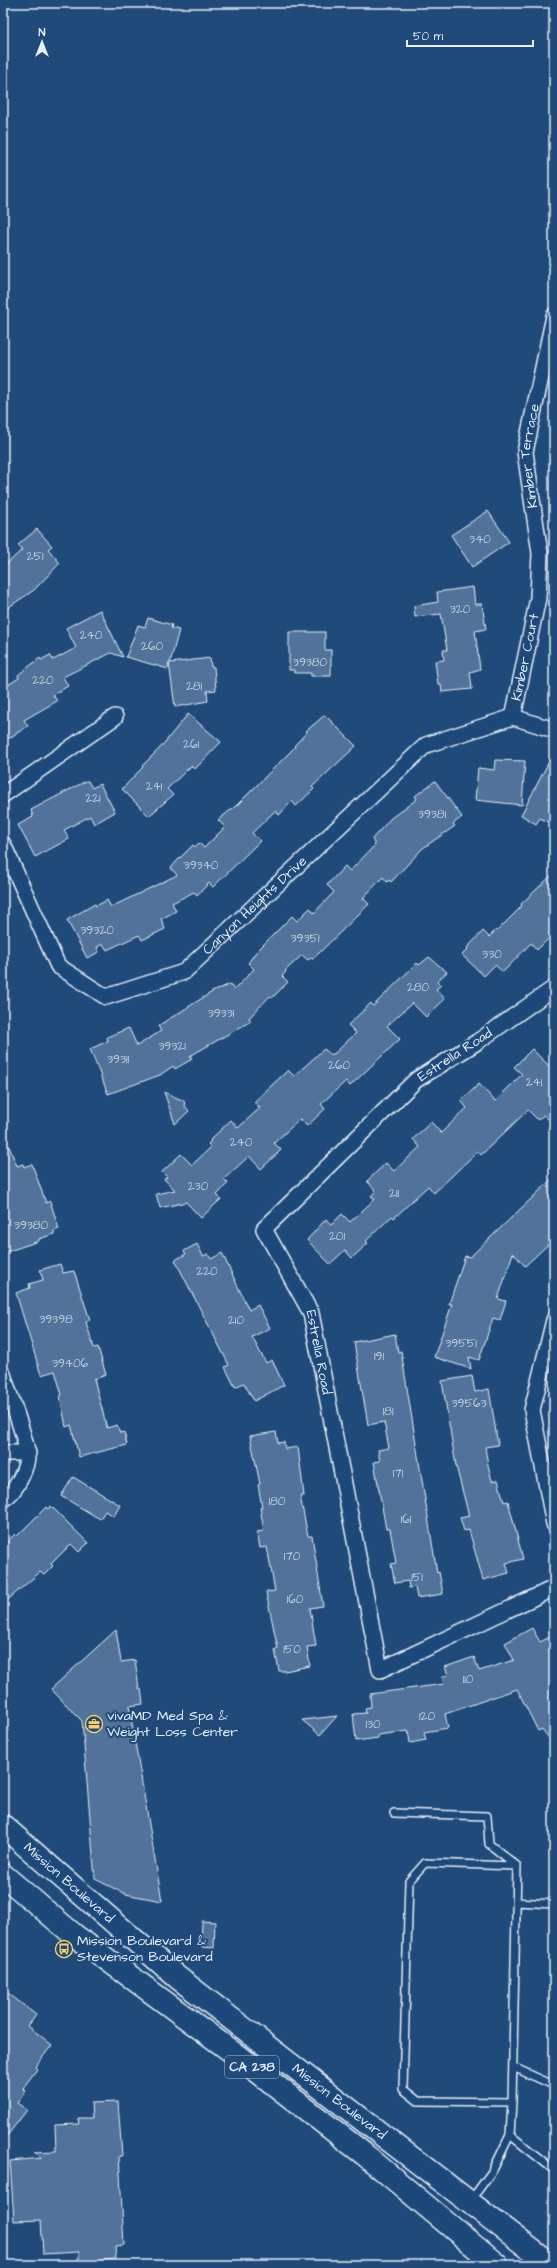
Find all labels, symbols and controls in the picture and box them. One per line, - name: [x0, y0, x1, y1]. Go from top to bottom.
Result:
- north arrow: [22, 22, 62, 62]
- scale bar: [407, 22, 533, 48]
- text: N: [39, 25, 46, 40]
- text: 50 m: [413, 28, 444, 45]
- street label: Kimber Terrace: [515, 402, 545, 509]
- house number: 340: [469, 531, 491, 548]
- house number: 251: [27, 548, 44, 565]
- house number: 320: [450, 601, 471, 618]
- street label: Kimber Court: [507, 612, 545, 703]
- house number: 240: [80, 627, 103, 644]
- house number: 260: [141, 638, 163, 655]
- house number: 39380: [293, 654, 328, 671]
- house number: 220: [32, 672, 54, 689]
- house number: 281: [186, 678, 203, 695]
- house number: 261: [183, 736, 199, 753]
- house number: 241: [146, 778, 163, 795]
- house number: 221: [85, 790, 101, 807]
- house number: 39381: [418, 806, 447, 823]
- street label: Canyon Heights Drive: [198, 851, 312, 960]
- house number: 39340: [184, 857, 219, 874]
- house number: 39320: [80, 922, 114, 939]
- house number: 39351: [290, 930, 320, 947]
- house number: 330: [482, 946, 502, 963]
- house number: 280: [407, 979, 430, 996]
- house number: 39331: [208, 1005, 235, 1022]
- street label: Estrella Road: [414, 1023, 496, 1087]
- house number: 39321: [158, 1038, 186, 1055]
- house number: 39311: [107, 1051, 130, 1068]
- house number: 260: [328, 1057, 350, 1074]
- house number: 241: [526, 1074, 543, 1091]
- house number: 240: [230, 1134, 253, 1151]
- house number: 230: [188, 1178, 209, 1195]
- house number: 211: [389, 1185, 399, 1202]
- house number: 39380: [14, 1217, 49, 1234]
- house number: 201: [329, 1228, 345, 1245]
- house number: 220: [196, 1263, 218, 1280]
- street label: Estrella Road: [301, 1308, 337, 1396]
- house number: 39398: [39, 1311, 73, 1328]
- house number: 210: [228, 1312, 244, 1329]
- house number: 39551: [445, 1335, 477, 1352]
- house number: 191: [374, 1348, 384, 1365]
- house number: 39406: [52, 1355, 89, 1372]
- house number: 39563: [451, 1395, 487, 1412]
- house number: 181: [383, 1403, 394, 1420]
- house number: 171: [393, 1465, 404, 1482]
- house number: 180: [269, 1493, 286, 1510]
- house number: 161: [401, 1511, 412, 1528]
- house number: 170: [284, 1548, 301, 1565]
- house number: 151: [411, 1569, 423, 1586]
- house number: 160: [287, 1591, 304, 1608]
- house number: 150: [283, 1641, 301, 1658]
- house number: 110: [463, 1671, 474, 1688]
- place label: vivaMD Med Spa & Weight Loss Center: [107, 1706, 238, 1742]
- house number: 120: [419, 1708, 435, 1725]
- office icon: vivaMD Med Spa & Weight Loss Center: [84, 1714, 104, 1734]
- house number: 130: [365, 1716, 381, 1733]
- street label: Mission Boulevard: [19, 1838, 118, 1928]
- place label: Mission Boulevard & Stevenson Boulevard: [77, 1931, 213, 1967]
- bus stop icon: Mission Boulevard & Stevenson Boulevard: [54, 1939, 74, 1959]
- road number: CA 238: [225, 2056, 279, 2078]
- street label: Mission Boulevard: [288, 2059, 391, 2145]

